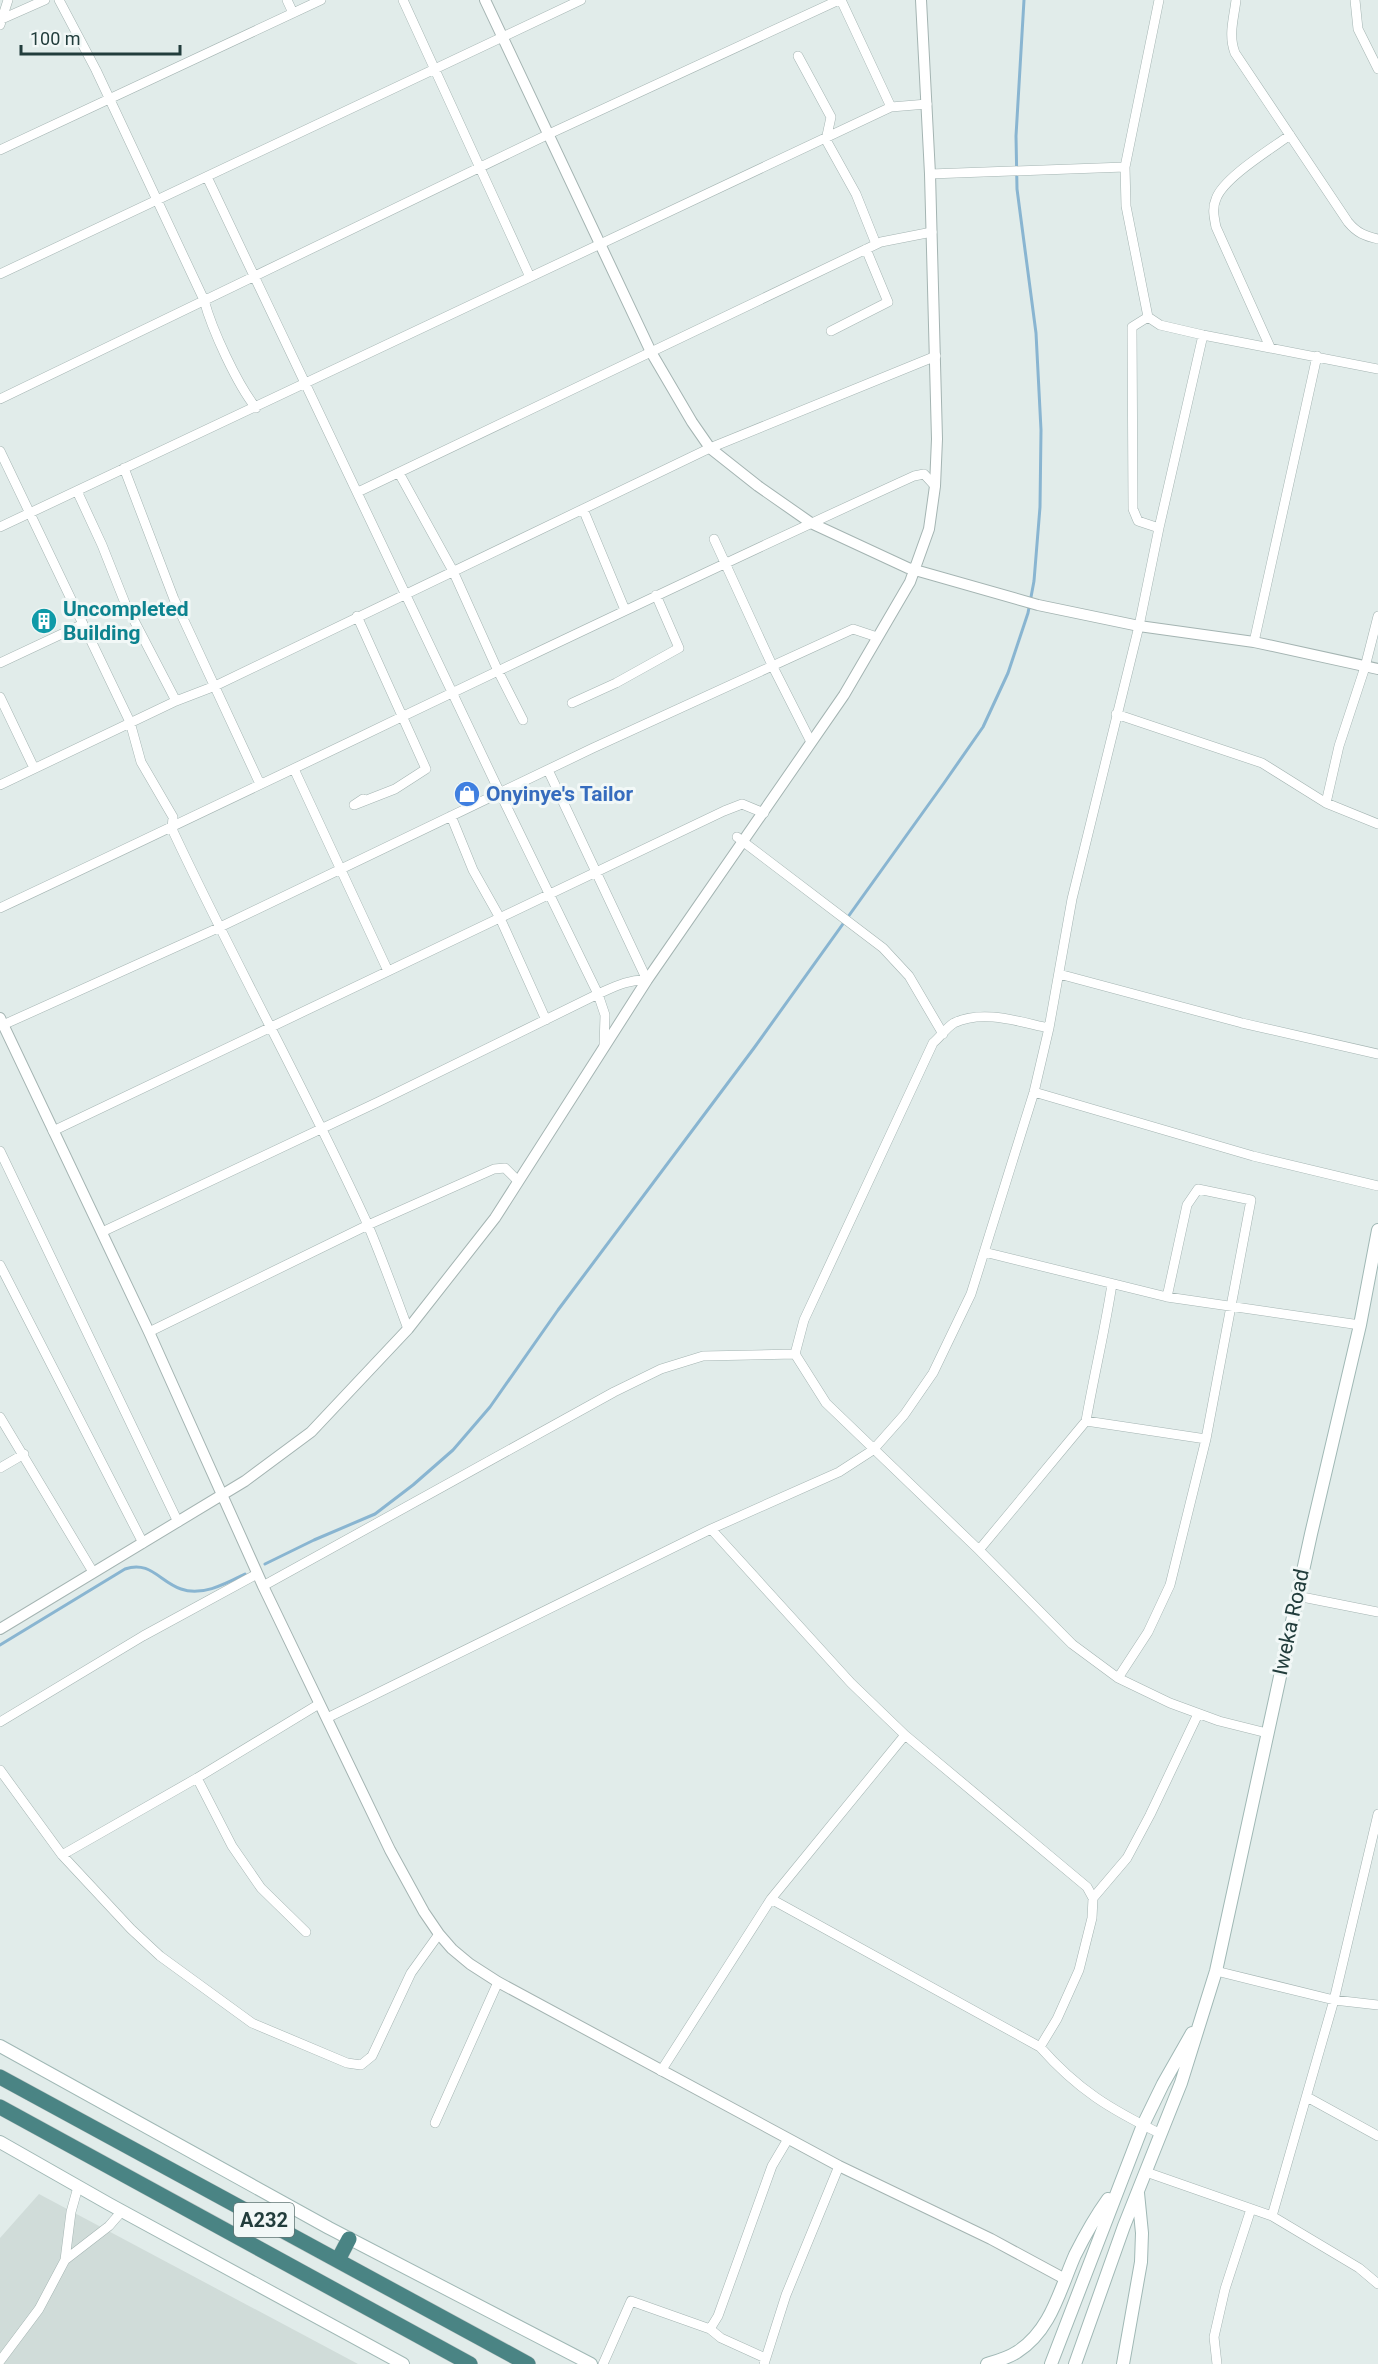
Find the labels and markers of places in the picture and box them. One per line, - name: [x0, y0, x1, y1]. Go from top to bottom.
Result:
- place label: Uncompleted Building: [63, 597, 189, 645]
- building icon: Uncompleted Building: [29, 606, 59, 636]
- shop icon: Onyinye's Tailor: [452, 779, 482, 809]
- place label: Onyinye's Tailor: [486, 782, 633, 806]

